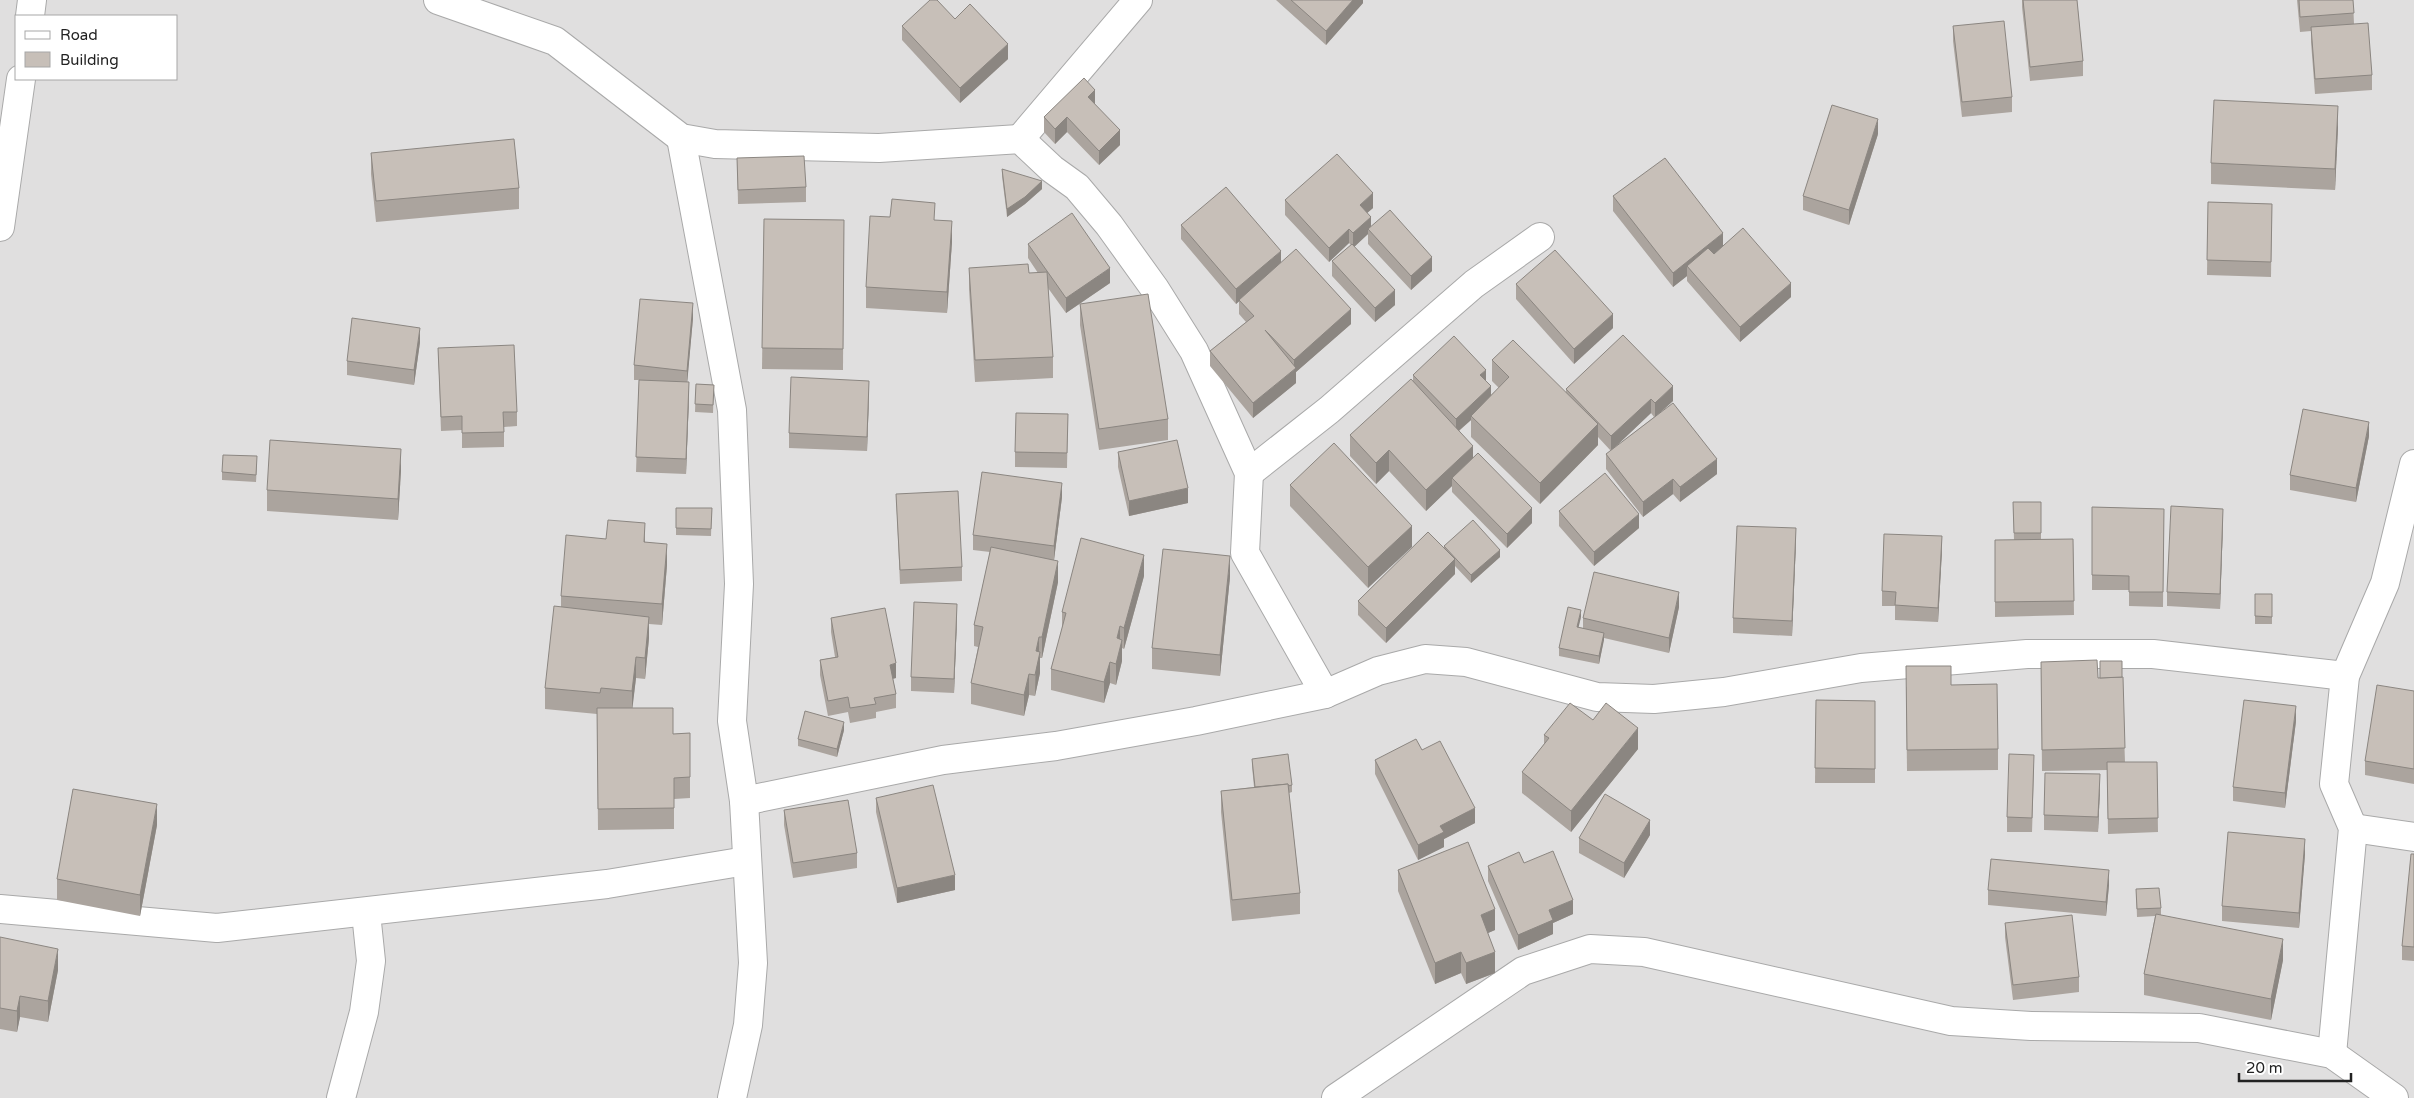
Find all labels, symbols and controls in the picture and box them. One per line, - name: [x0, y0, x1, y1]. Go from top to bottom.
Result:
- legend: [15, 15, 178, 80]
- text: Road: [60, 26, 98, 44]
- text: Building: [60, 51, 119, 69]
- scale bar: [2239, 1050, 2352, 1082]
- text: 20 m: [2246, 1059, 2283, 1077]

